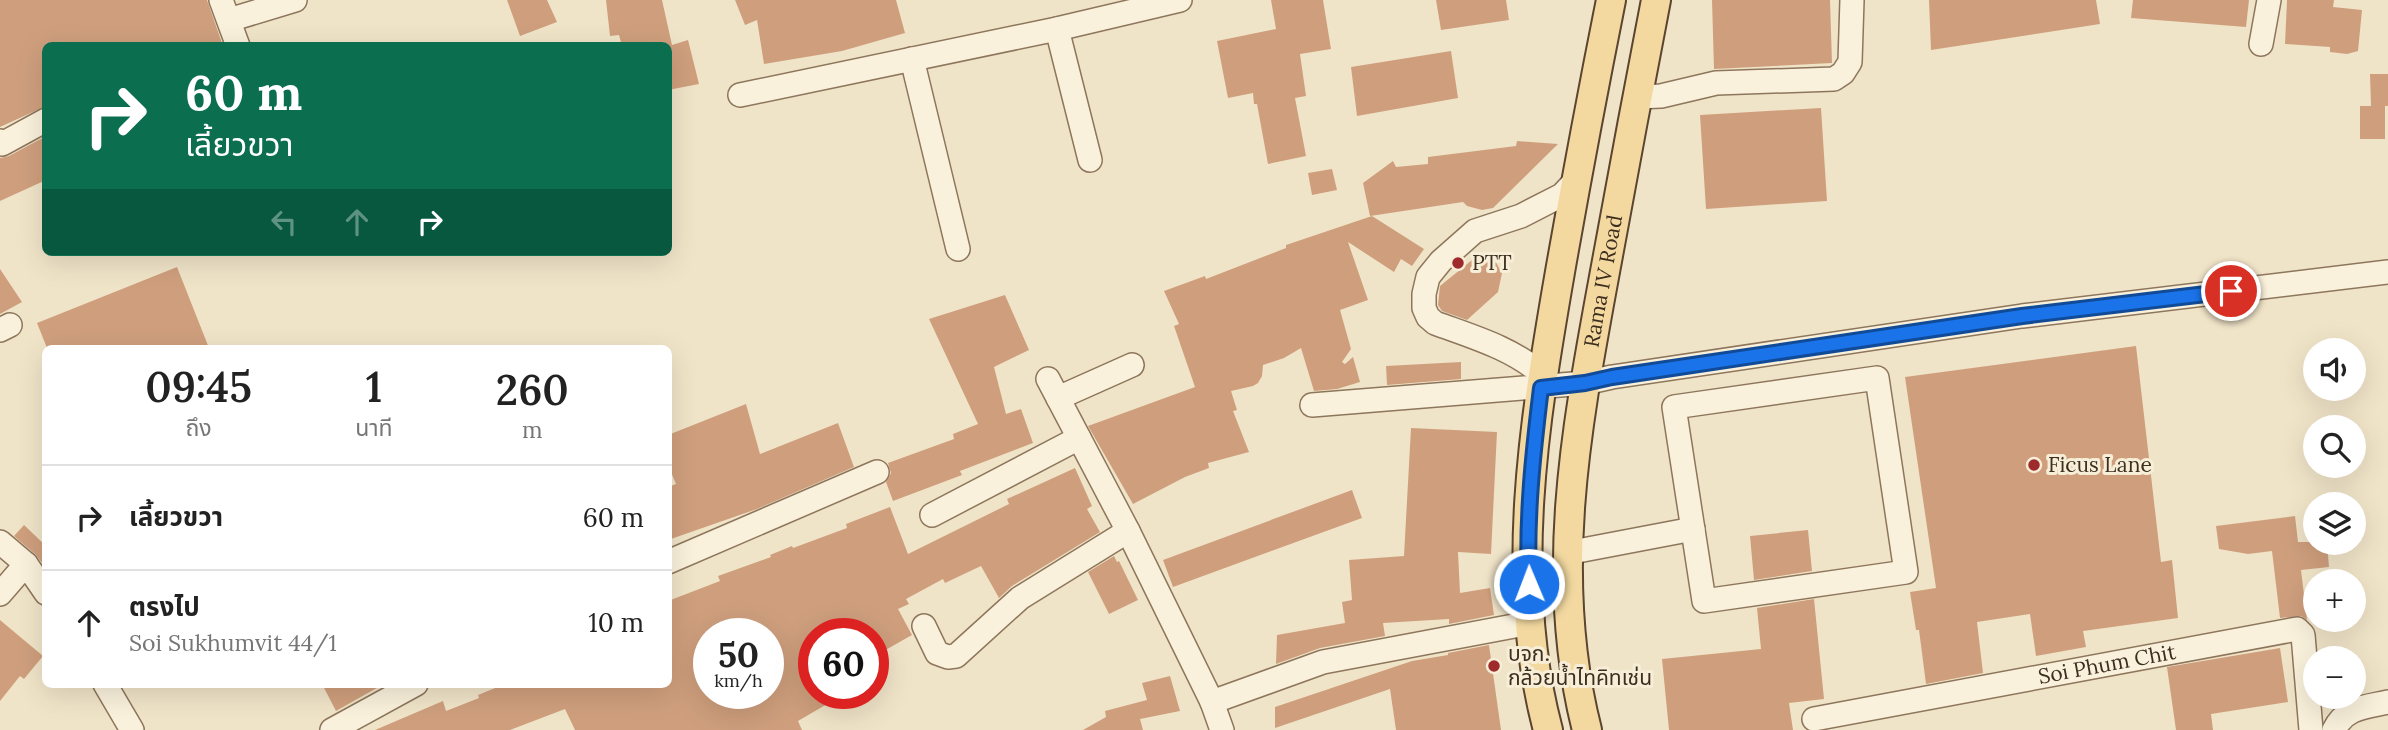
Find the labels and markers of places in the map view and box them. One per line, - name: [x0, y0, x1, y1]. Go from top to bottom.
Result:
- place label: PTT: [1472, 249, 1512, 276]
- marker: PTT: [1450, 255, 1466, 271]
- pin: [2201, 261, 2261, 321]
- place label: Ficus Lane: [2048, 451, 2152, 478]
- marker: Ficus Lane: [2026, 457, 2042, 473]
- place label: บจก. กล้วยน้ำไทคิทเช่น: [1508, 640, 1652, 691]
- marker: บจก. กล้วยน้ำไทคิทเช่น: [1486, 658, 1502, 674]

